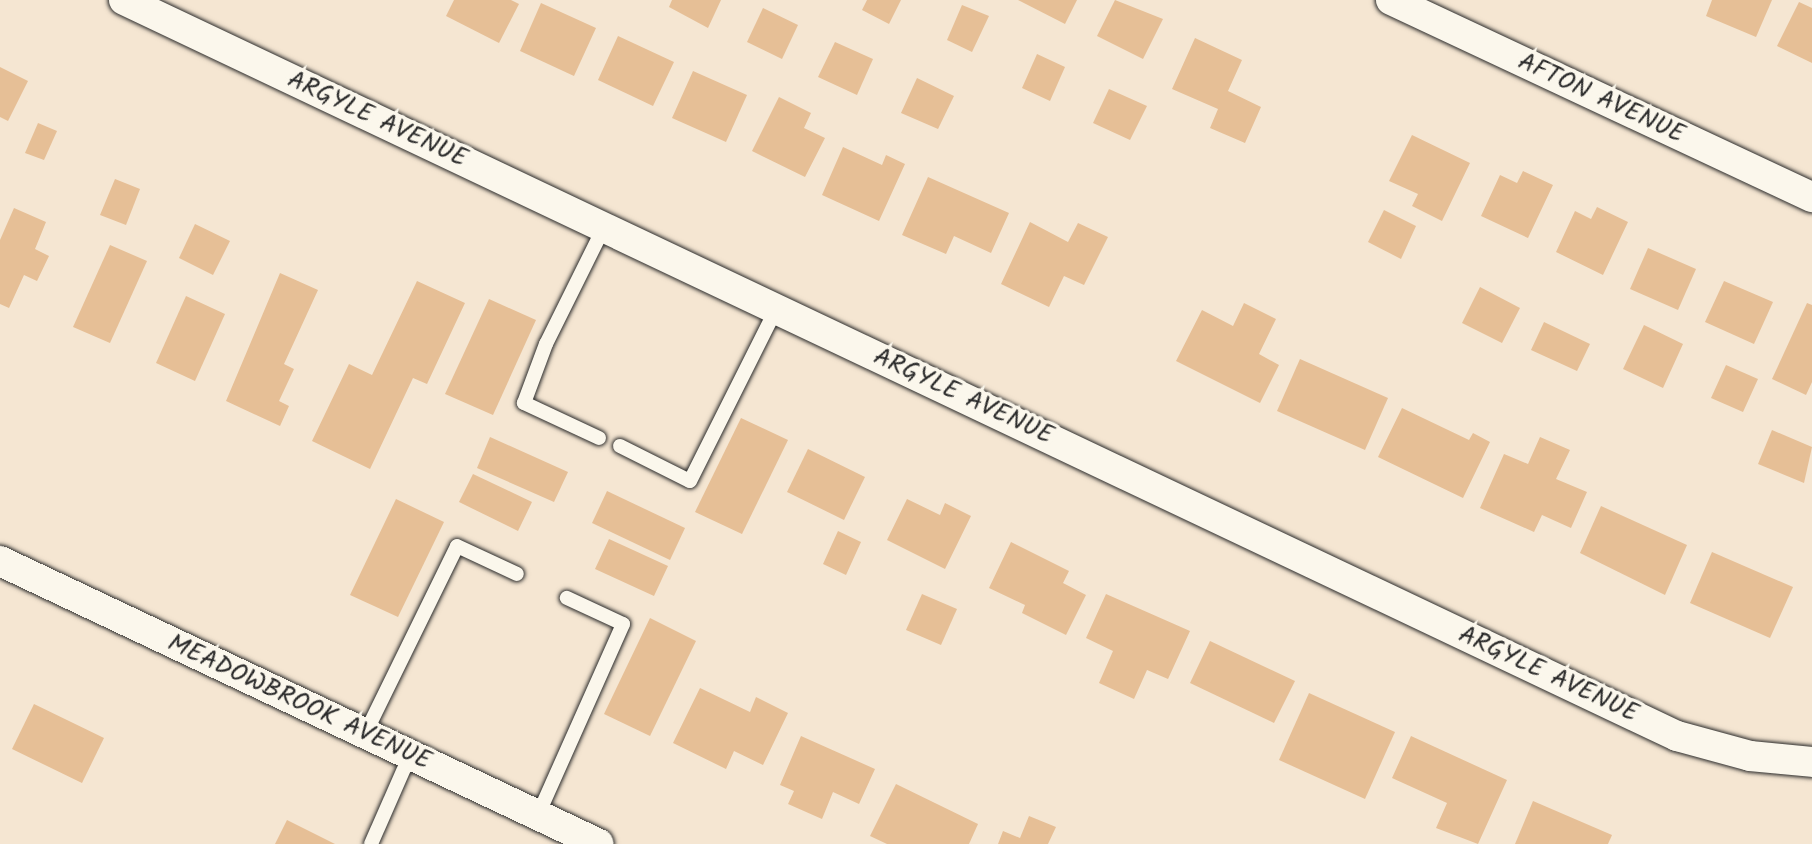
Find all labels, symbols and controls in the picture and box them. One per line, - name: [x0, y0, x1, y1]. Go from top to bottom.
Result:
- street label: AFTON AVENUE: [1513, 47, 1689, 151]
- street label: ARGYLE AVENUE: [282, 65, 472, 175]
- street label: ARGYLE AVENUE: [868, 342, 1058, 452]
- street label: ARGYLE AVENUE: [1453, 620, 1643, 730]
- street label: MEADOWBROOK AVENUE: [162, 628, 436, 778]

